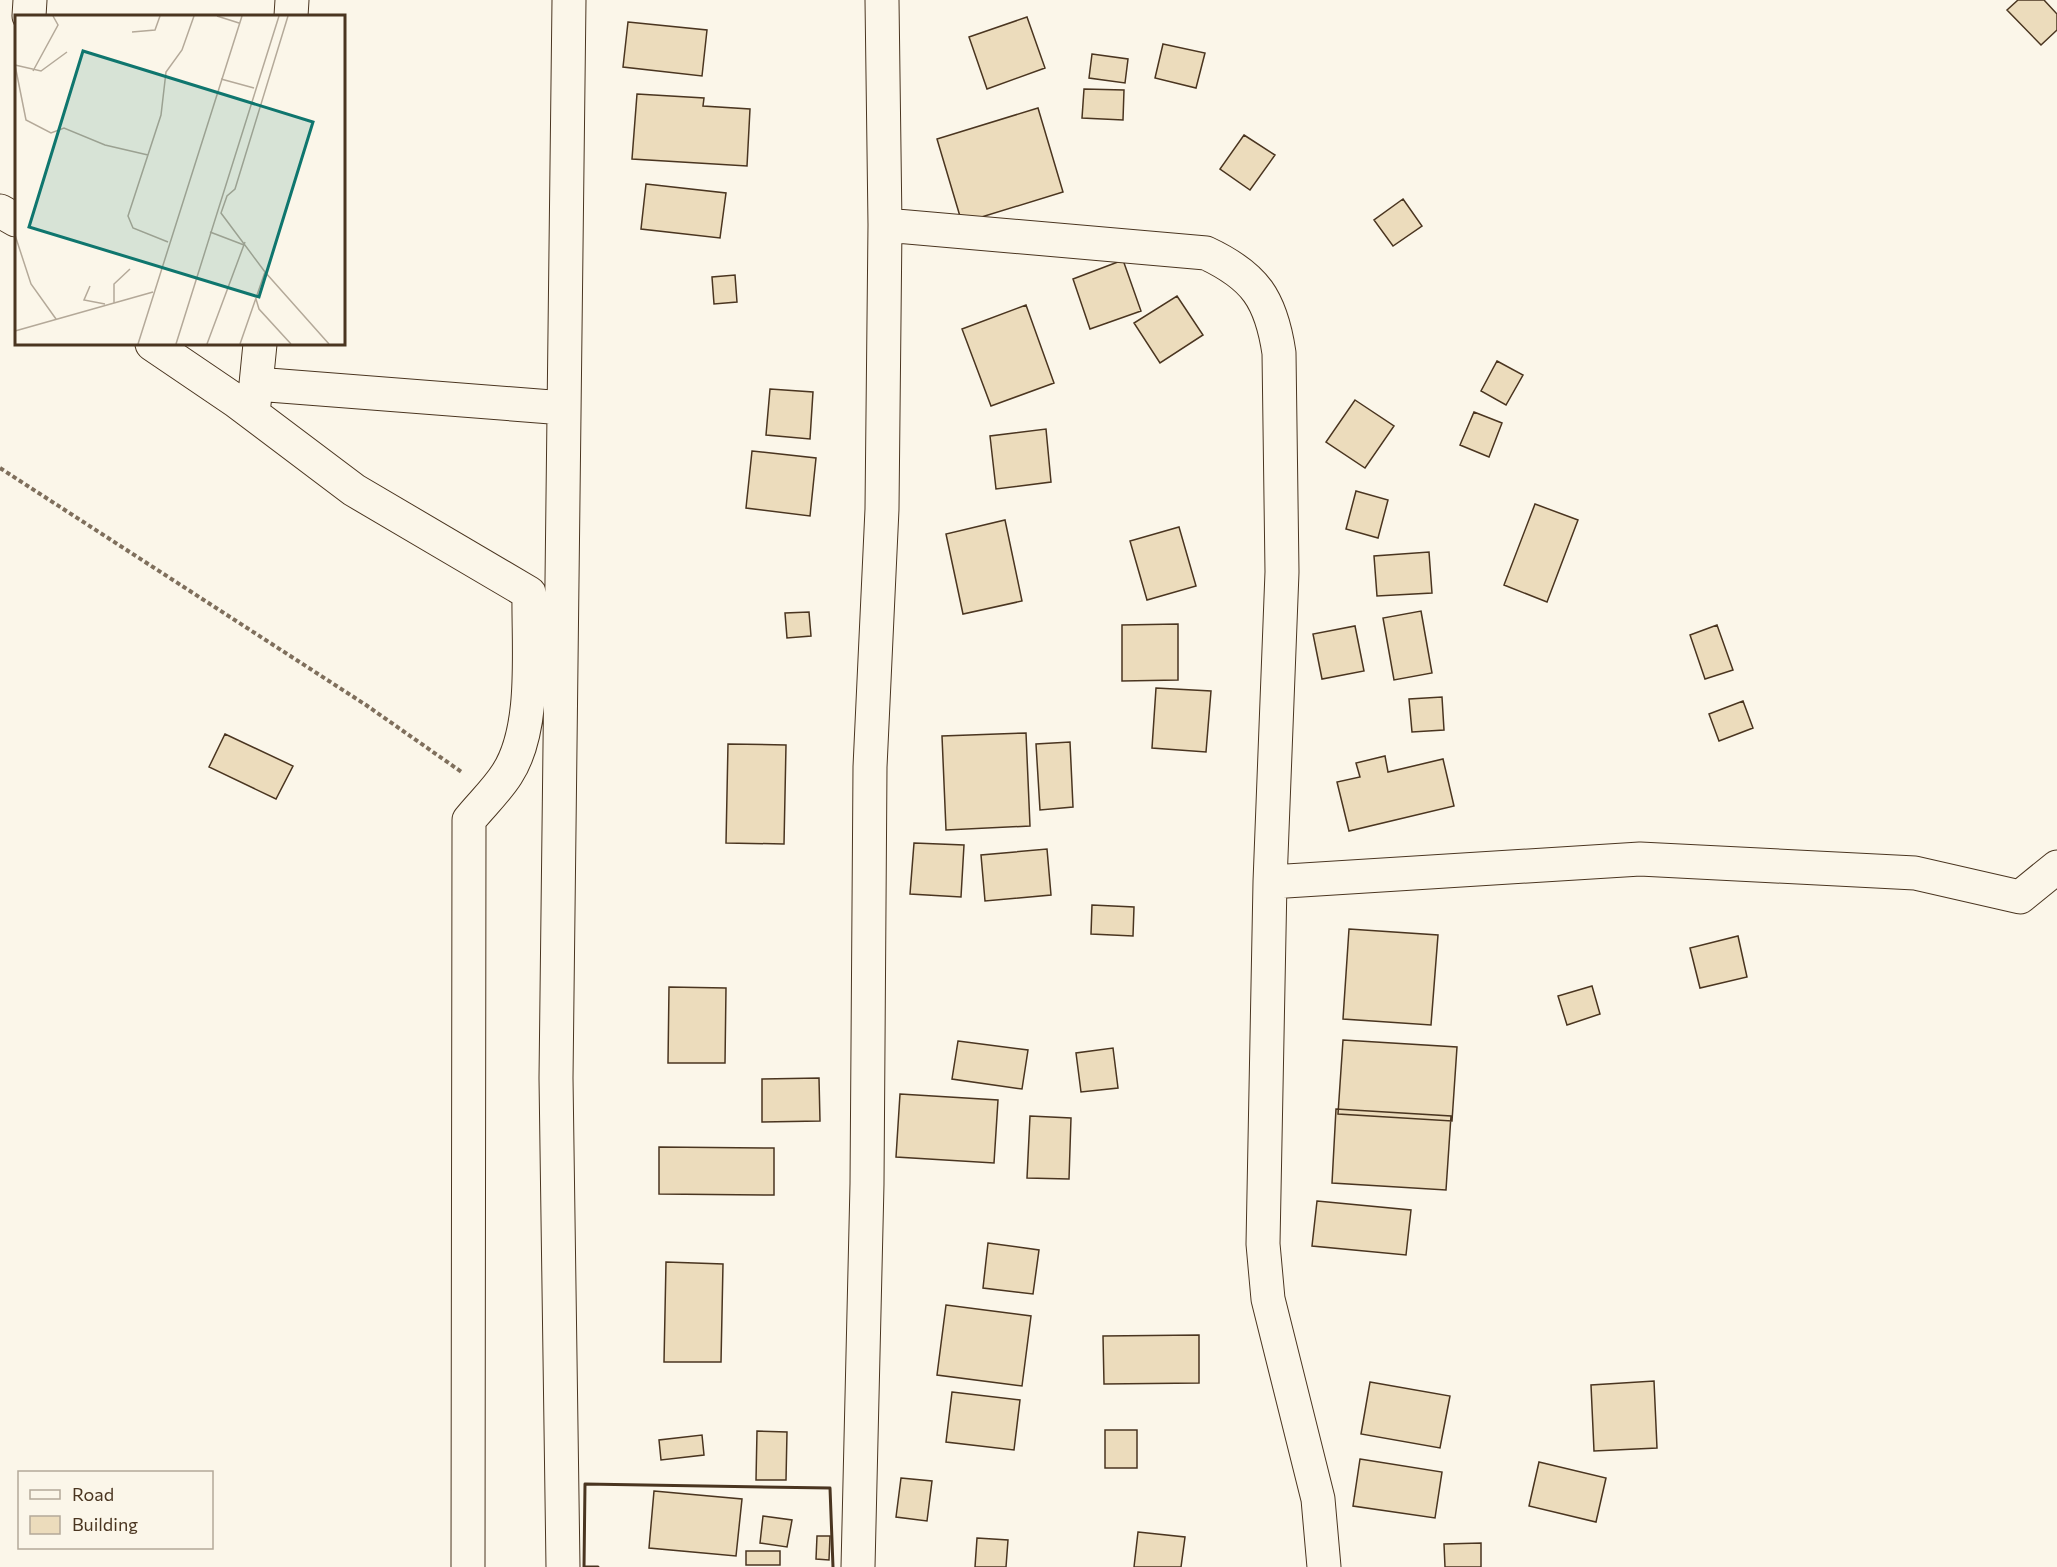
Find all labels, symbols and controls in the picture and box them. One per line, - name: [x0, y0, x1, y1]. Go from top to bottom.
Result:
- inset map: [15, 15, 345, 345]
- legend: [18, 1471, 213, 1549]
- text: Road: [72, 1483, 114, 1505]
- text: Building: [72, 1513, 138, 1535]

